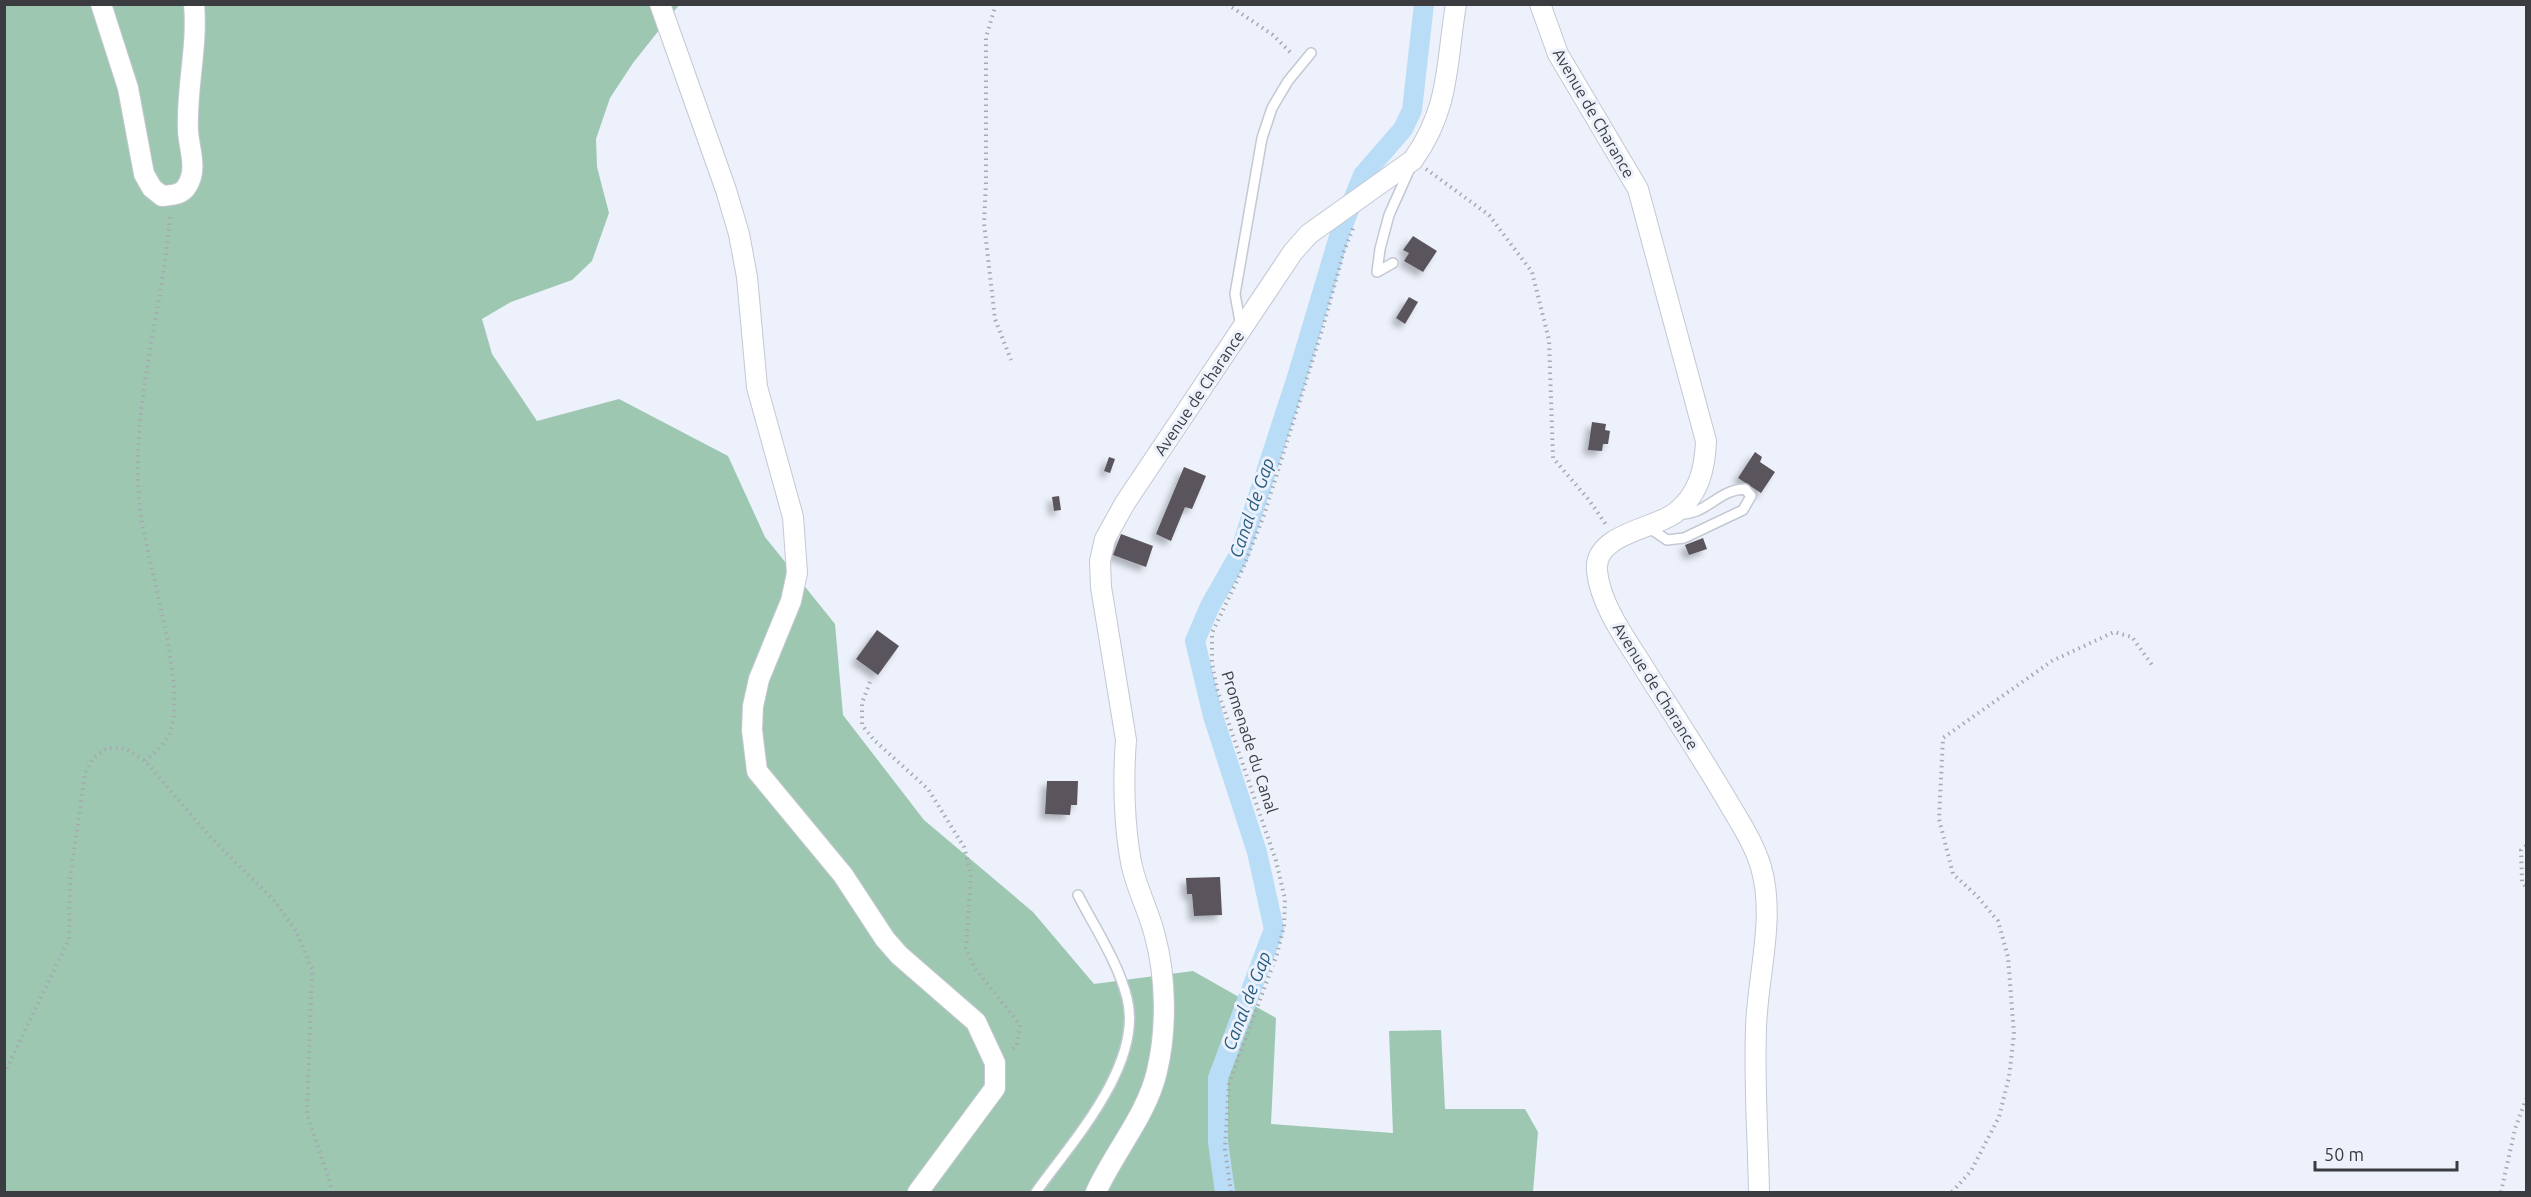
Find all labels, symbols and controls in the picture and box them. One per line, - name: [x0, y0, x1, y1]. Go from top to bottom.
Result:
- street label: Avenue de Charance: [1550, 45, 1638, 181]
- street label: Avenue de Charance: [1151, 327, 1247, 459]
- water label: Canal de Gap: [1225, 455, 1277, 560]
- street label: Avenue de Charance: [1610, 619, 1702, 753]
- street label: Promenade du Canal: [1218, 669, 1282, 815]
- water label: Canal de Gap: [1218, 949, 1274, 1053]
- scale bar: [2315, 1134, 2458, 1172]
- text: 50 m: [2324, 1144, 2364, 1164]

